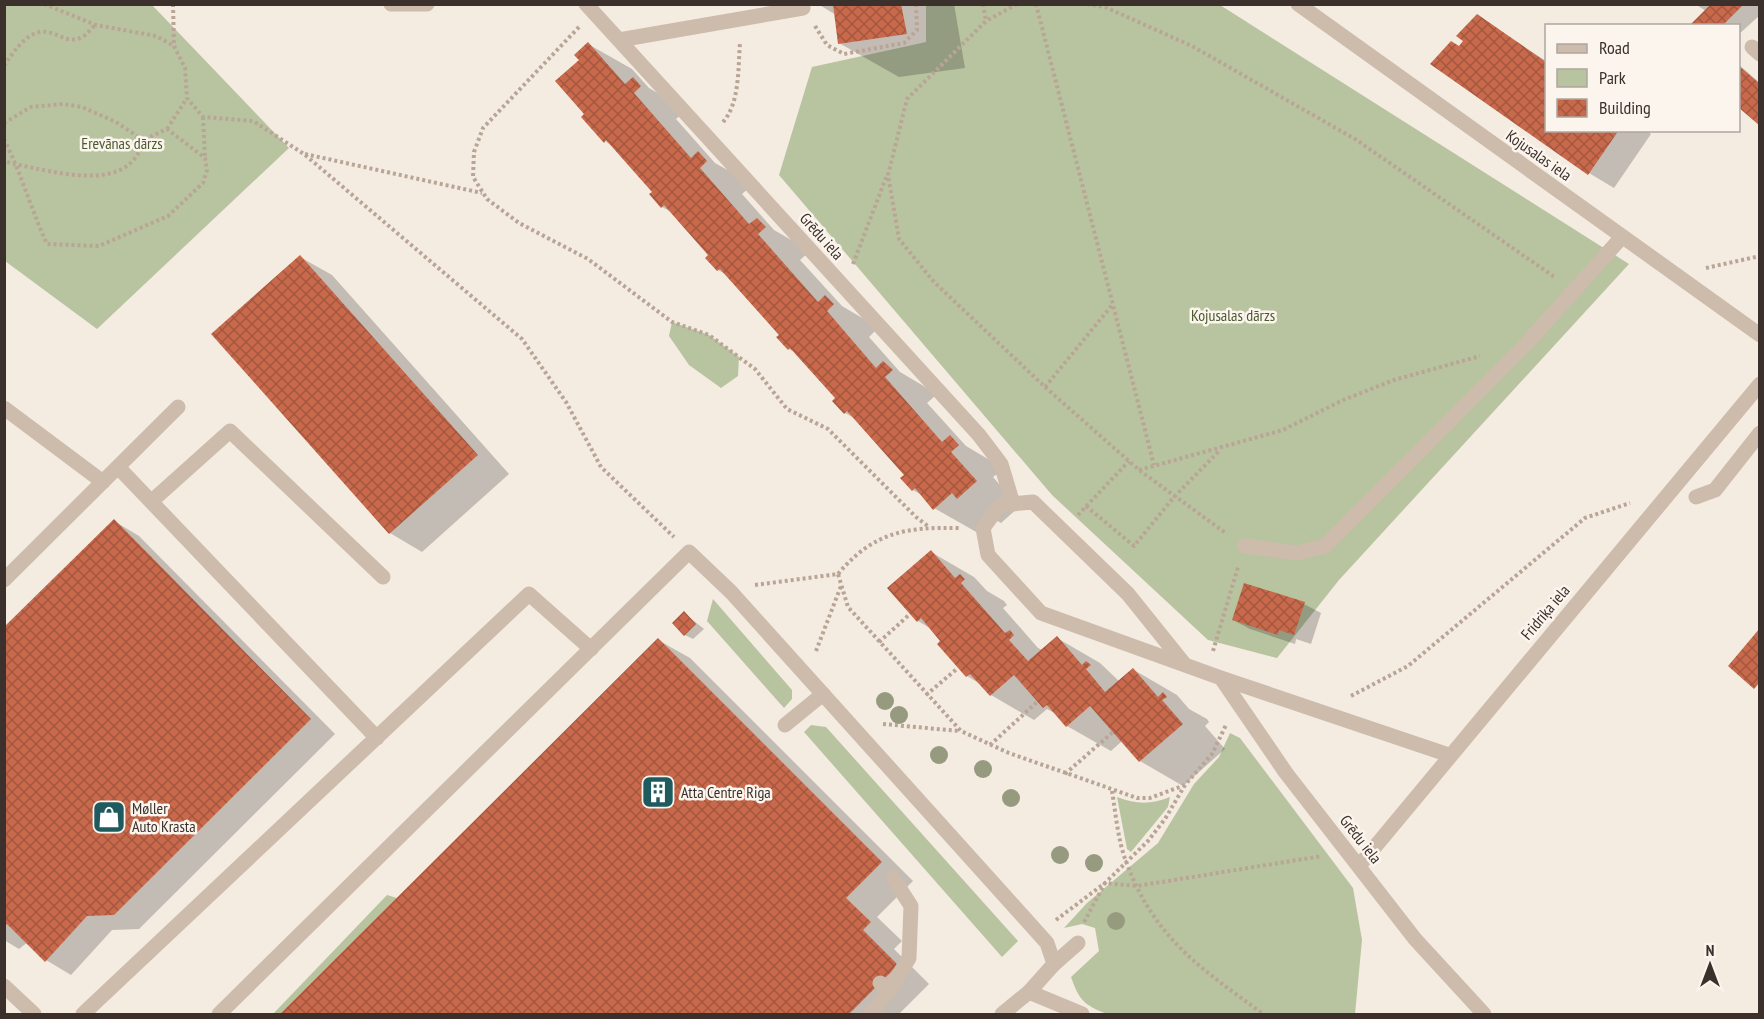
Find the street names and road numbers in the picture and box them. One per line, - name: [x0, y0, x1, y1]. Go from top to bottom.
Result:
- street label: Kojusalas iela: [1502, 125, 1576, 185]
- street label: Grēdu iela: [796, 208, 848, 264]
- street label: Fridriķa iela: [1516, 580, 1574, 644]
- street label: Grēdu iela: [1336, 811, 1386, 867]

